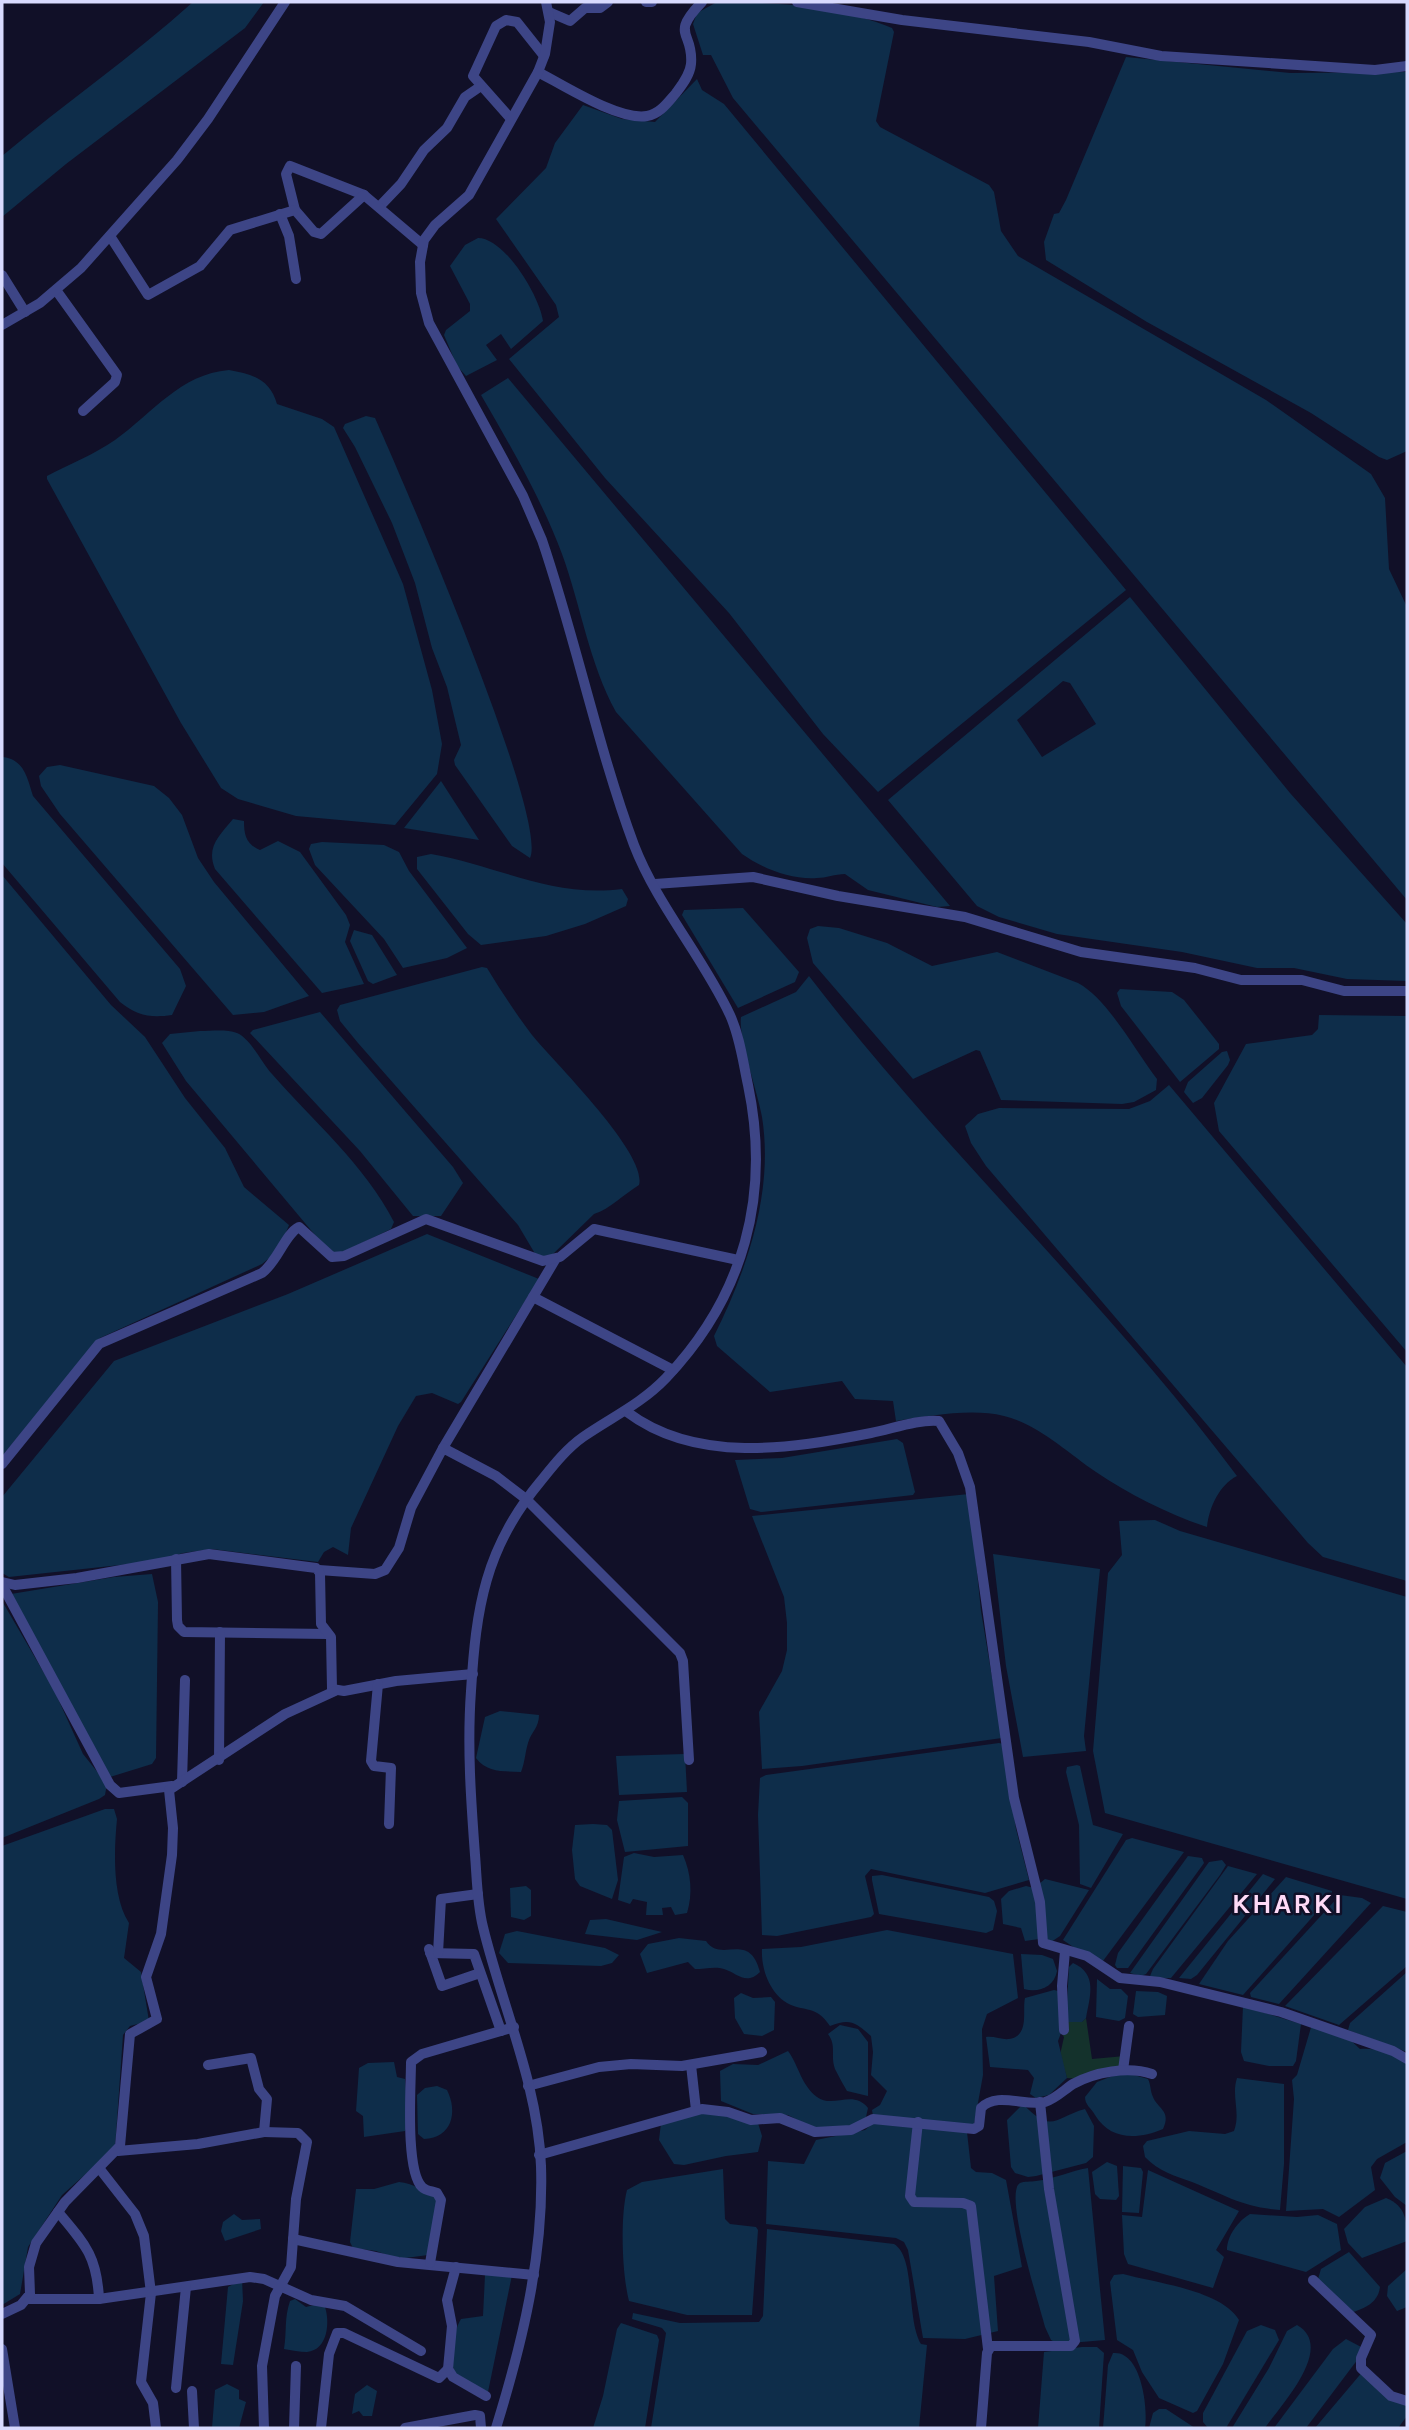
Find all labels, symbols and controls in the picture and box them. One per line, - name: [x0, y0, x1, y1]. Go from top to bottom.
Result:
- district label: KHARKI: [1232, 1887, 1344, 1920]

